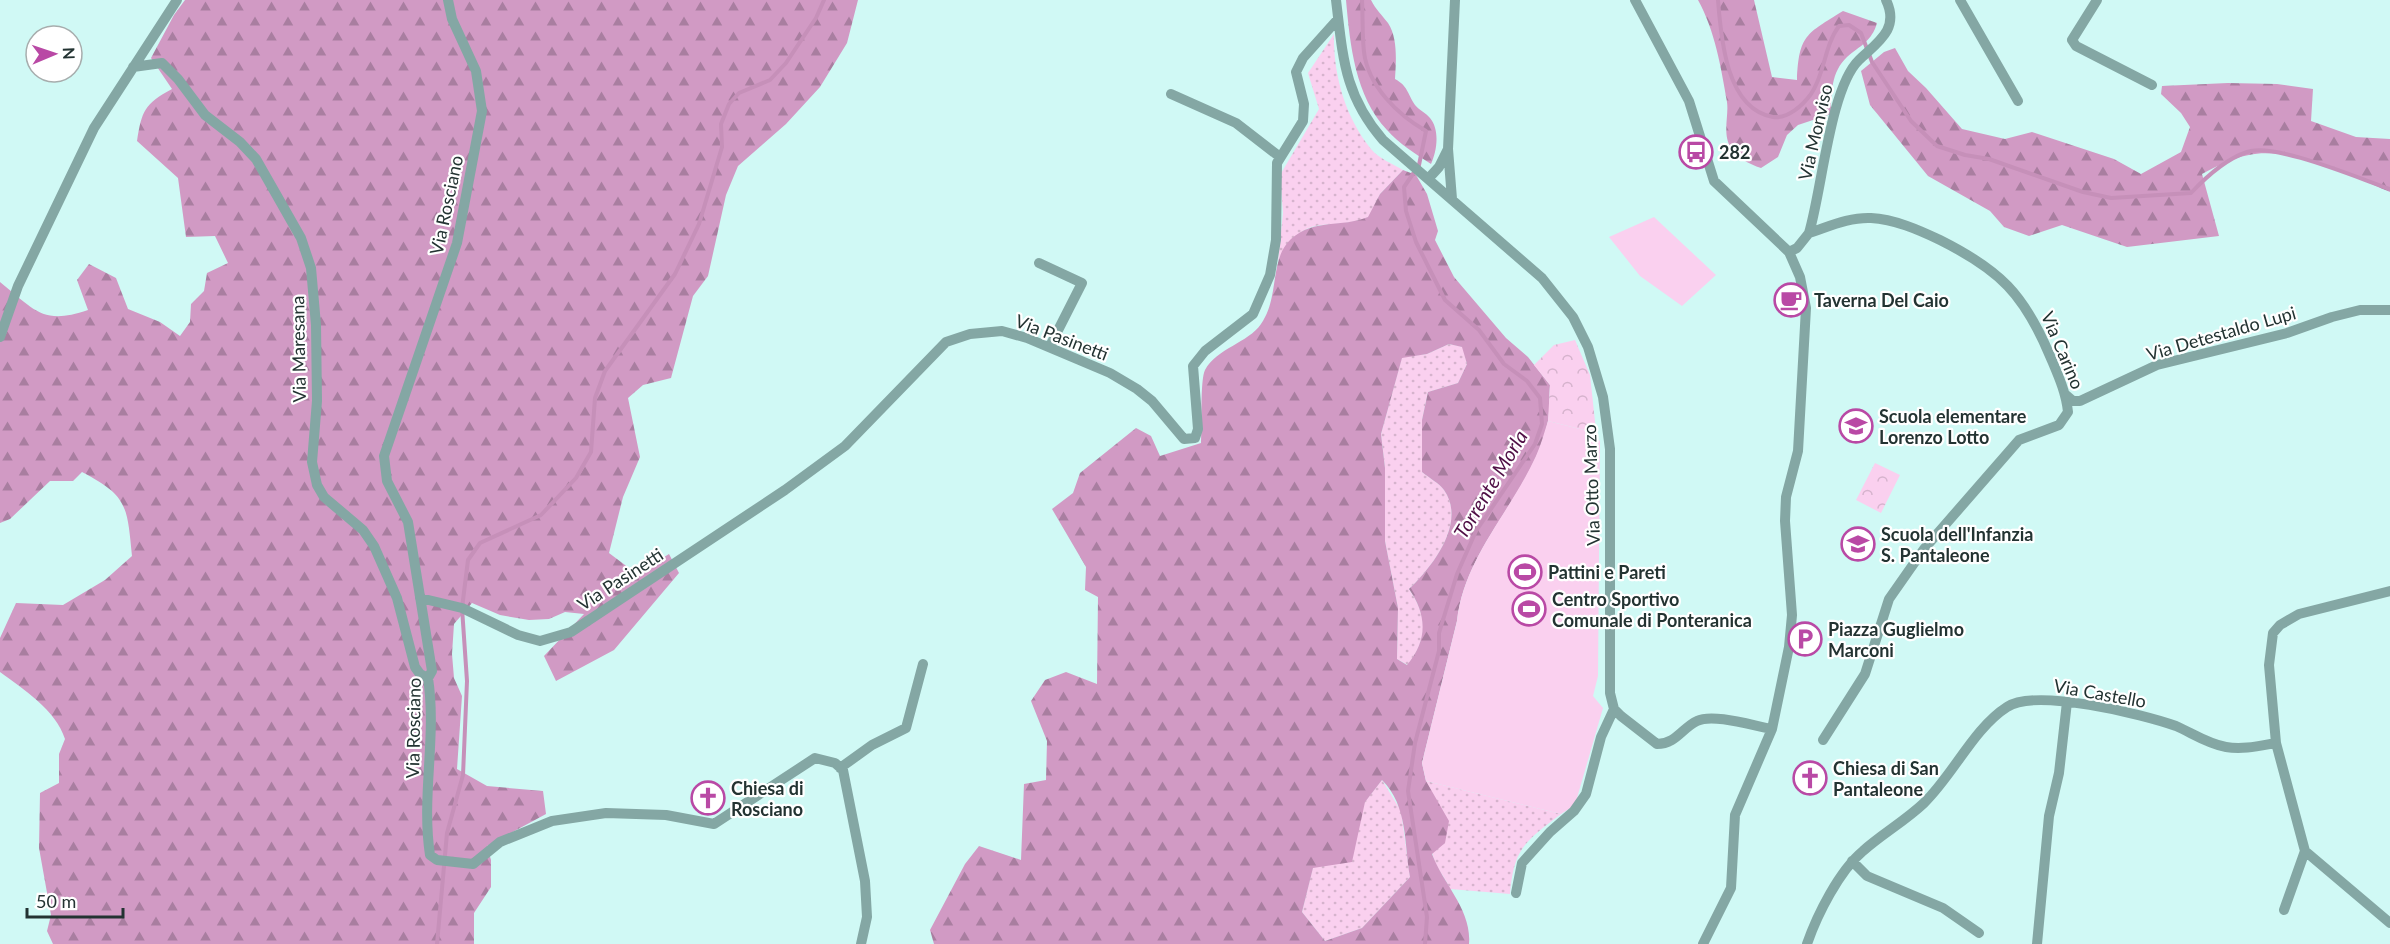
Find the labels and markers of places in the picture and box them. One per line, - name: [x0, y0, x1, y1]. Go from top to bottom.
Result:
- bus stop icon: 282: [1678, 134, 1714, 170]
- place label: 282: [1719, 141, 1750, 163]
- cafe icon: Taverna Del Caio: [1773, 282, 1809, 318]
- place label: Taverna Del Caio: [1814, 289, 1949, 311]
- place label: Scuola elementare Lorenzo Lotto: [1879, 405, 2027, 448]
- school or university icon: Scuola elementare Lorenzo Lotto: [1838, 408, 1874, 444]
- place label: Scuola dell'Infanzia S. Pantaleone: [1881, 523, 2033, 566]
- school or university icon: Scuola dell'Infanzia S. Pantaleone: [1840, 526, 1876, 562]
- sports icon: Pattini e Pareti: [1507, 554, 1543, 590]
- place label: Pattini e Pareti: [1548, 561, 1666, 583]
- place label: Centro Sportivo Comunale di Ponteranica: [1552, 588, 1752, 631]
- sports icon: Centro Sportivo Comunale di Ponteranica: [1511, 591, 1547, 627]
- place label: Piazza Guglielmo Marconi: [1828, 618, 1964, 661]
- parking icon: Piazza Guglielmo Marconi: [1787, 621, 1823, 657]
- place label: Chiesa di San Pantaleone: [1833, 757, 1939, 800]
- church icon: Chiesa di San Pantaleone: [1792, 760, 1828, 796]
- place label: Chiesa di Rosciano: [731, 777, 803, 820]
- church icon: Chiesa di Rosciano: [690, 780, 726, 816]

